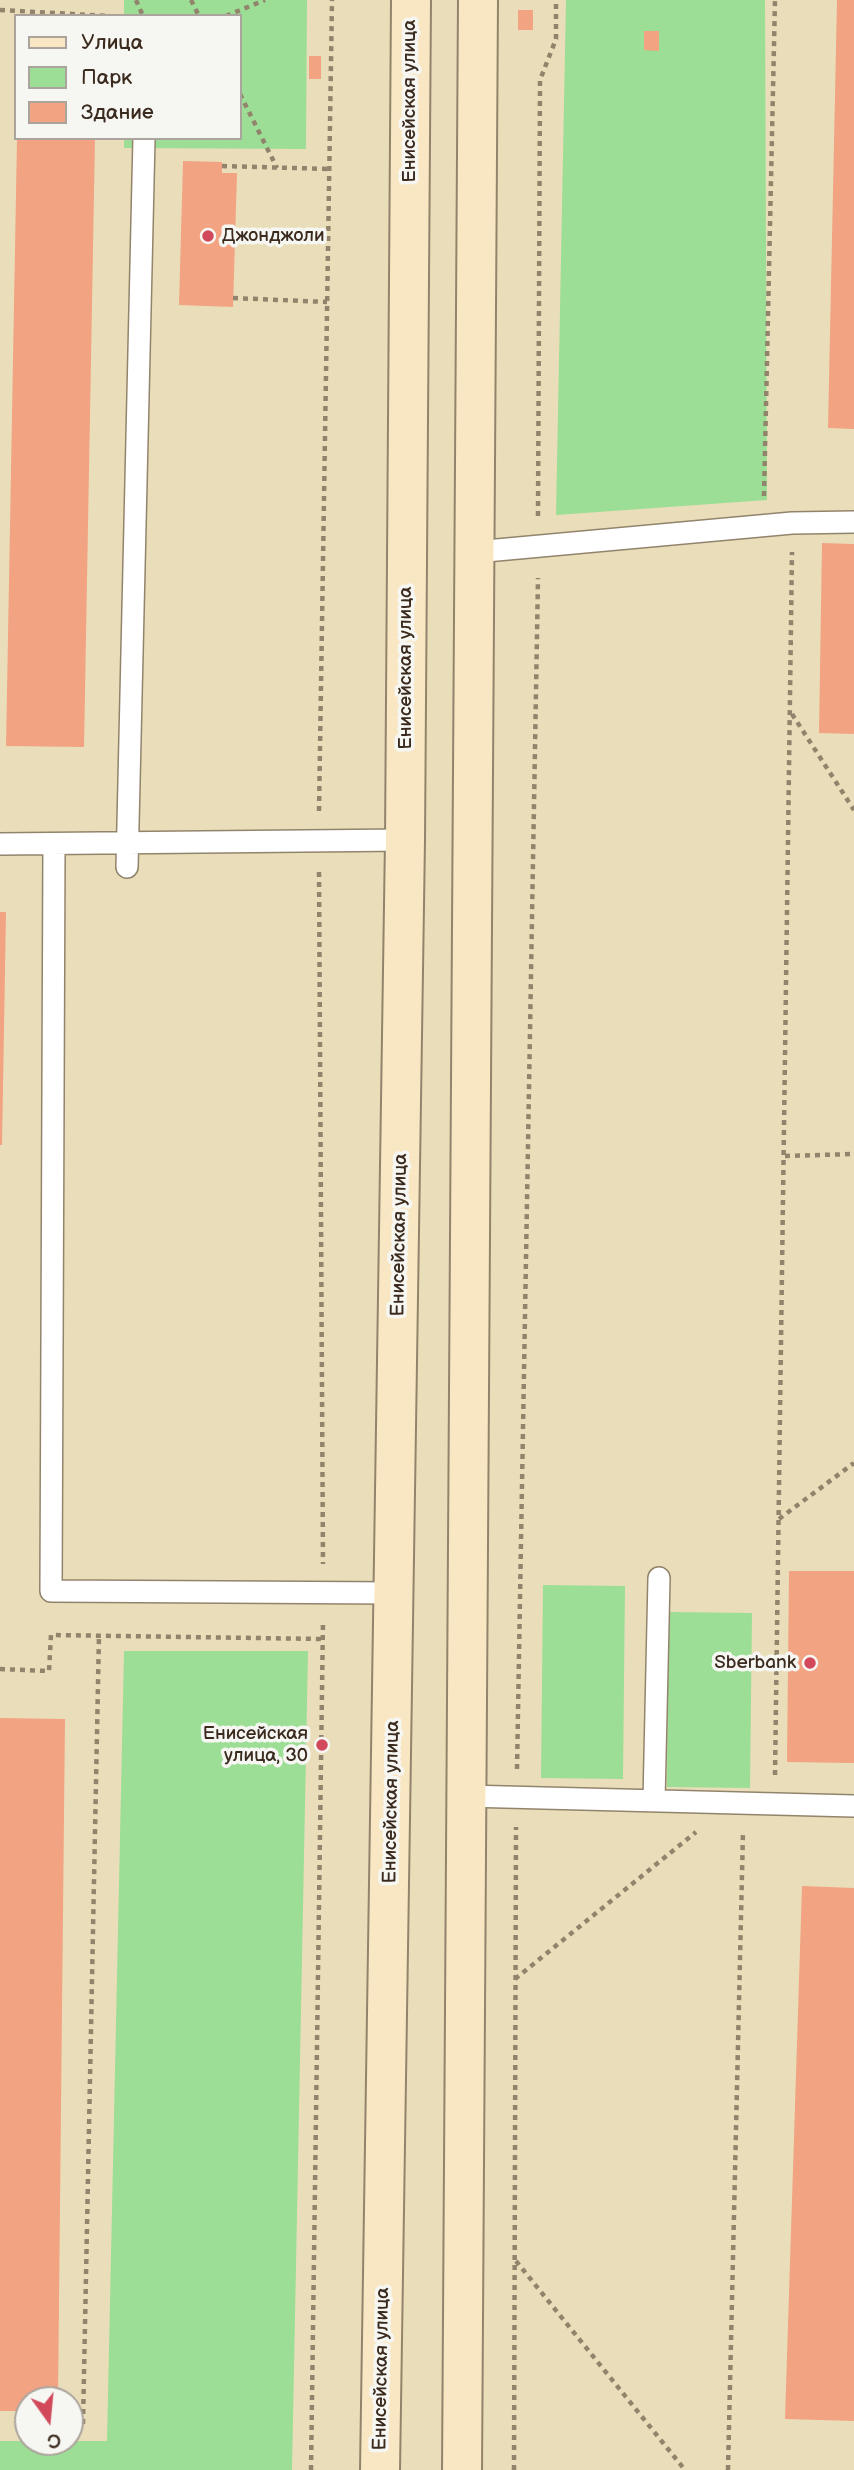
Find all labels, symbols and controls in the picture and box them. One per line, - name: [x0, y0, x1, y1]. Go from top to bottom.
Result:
- legend: [14, 14, 242, 140]
- street label: Енисейская улица: [399, 19, 421, 183]
- text: Улица: [81, 30, 143, 55]
- text: Парк: [81, 65, 132, 90]
- text: Здание: [81, 100, 154, 125]
- place label: Джонджоли: [222, 225, 325, 247]
- marker: Джонджоли: [200, 228, 216, 244]
- street label: Енисейская улица: [395, 586, 417, 750]
- street label: Енисейская улица: [387, 1153, 413, 1317]
- place label: Sberbank: [714, 1652, 796, 1674]
- marker: Sberbank: [802, 1655, 818, 1671]
- street label: Енисейская улица: [379, 1720, 405, 1884]
- place label: Енисейская улица, 30: [203, 1723, 308, 1767]
- marker: Енисейская улица, 30: [314, 1737, 330, 1753]
- street label: Енисейская улица: [369, 2287, 395, 2451]
- north arrow: [14, 2386, 84, 2456]
- text: С: [45, 2427, 63, 2453]

